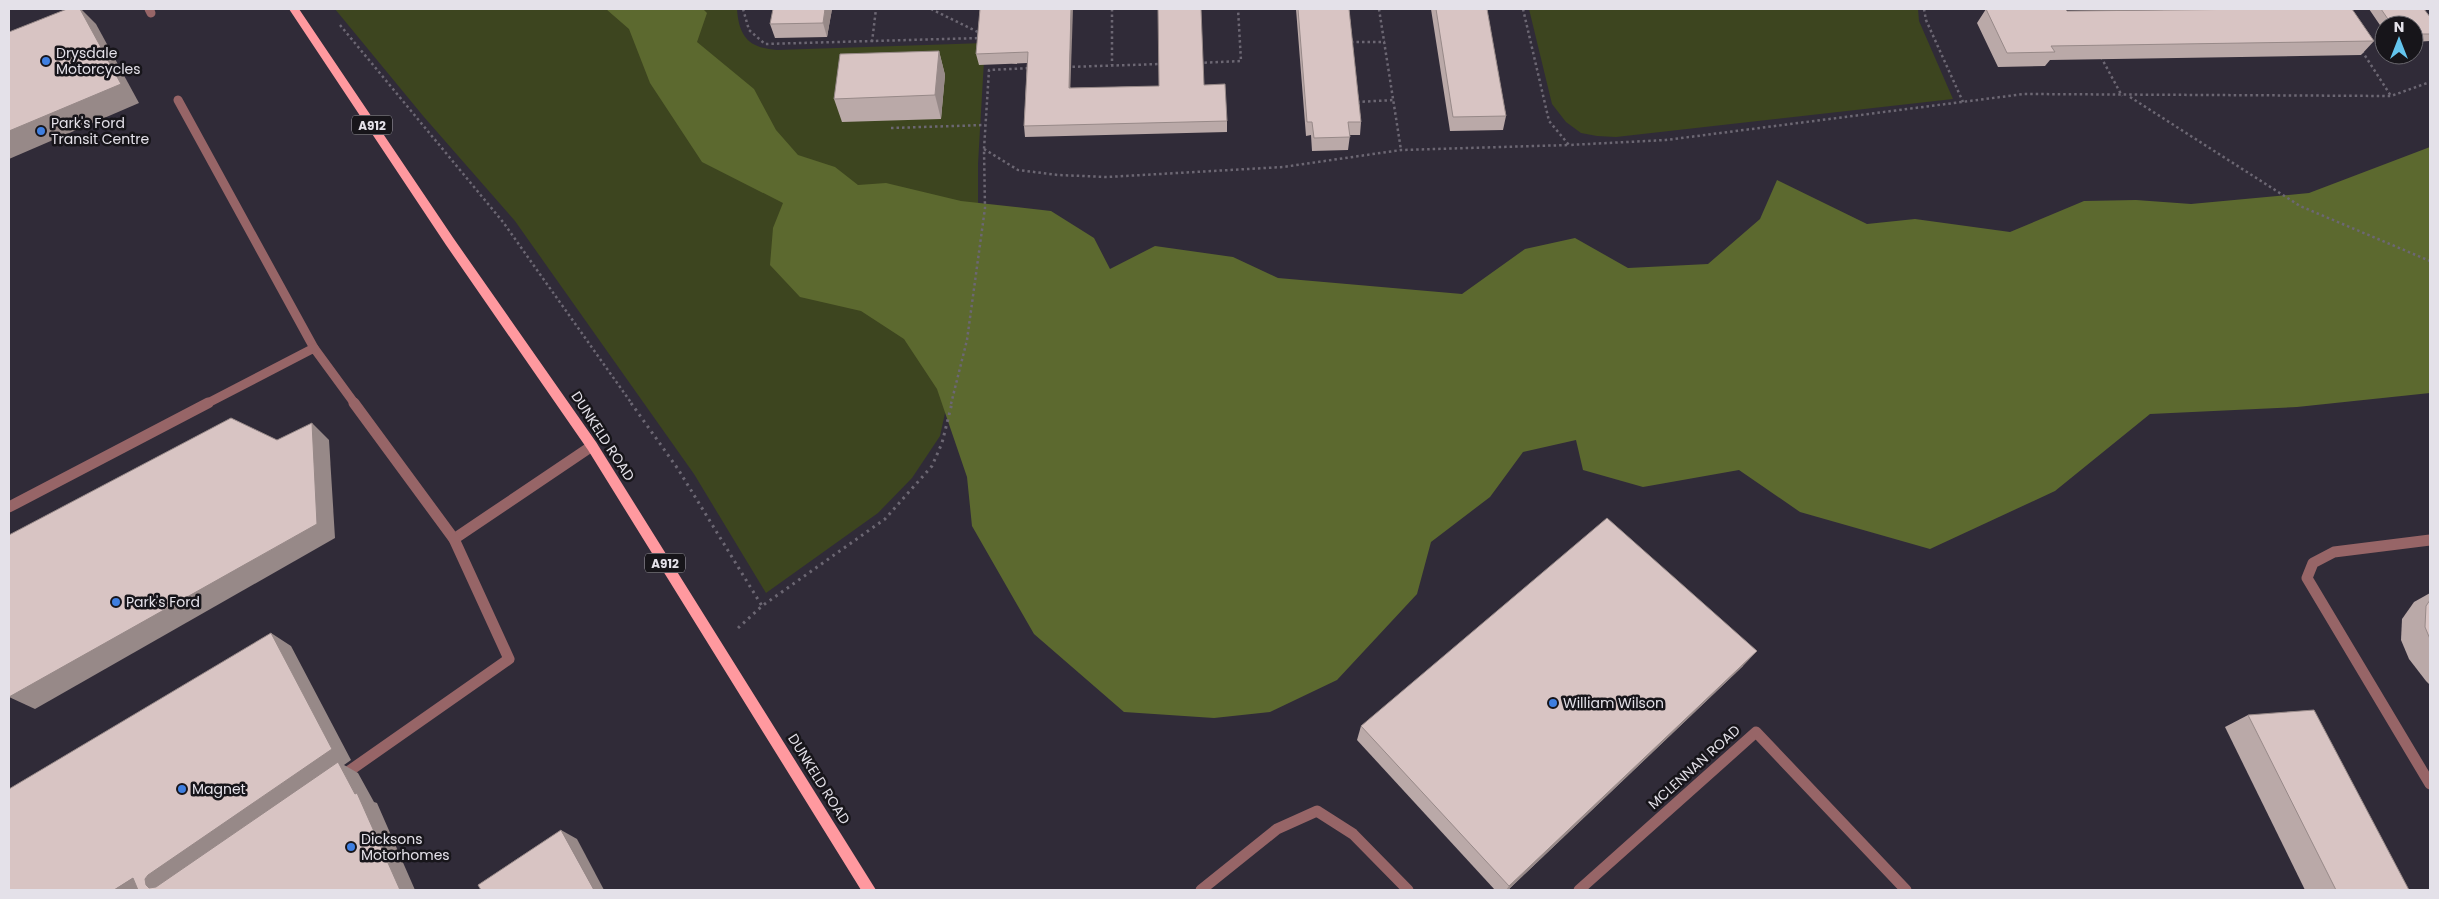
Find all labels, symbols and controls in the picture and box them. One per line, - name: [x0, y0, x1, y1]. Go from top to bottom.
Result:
- north arrow: [2374, 15, 2424, 65]
- text: N: [2394, 17, 2404, 37]
- place label: Drysdale Motorcycles: [56, 43, 141, 79]
- marker: Drysdale Motorcycles: [40, 55, 52, 67]
- place label: Park's Ford Transit Centre: [51, 113, 150, 149]
- road number: A912: [352, 116, 392, 134]
- marker: Park's Ford Transit Centre: [35, 125, 47, 137]
- street label: DUNKELD ROAD: [566, 387, 640, 485]
- road number: A912: [645, 554, 685, 572]
- place label: Park's Ford: [126, 592, 200, 612]
- marker: Park's Ford: [110, 596, 122, 608]
- place label: William Wilson: [1563, 693, 1664, 713]
- marker: William Wilson: [1547, 697, 1559, 709]
- street label: MCLENNAN ROAD: [1644, 720, 1744, 814]
- street label: DUNKELD ROAD: [783, 730, 855, 828]
- place label: Magnet: [192, 779, 246, 799]
- marker: Magnet: [176, 783, 188, 795]
- place label: Dicksons Motorhomes: [361, 829, 450, 865]
- marker: Dicksons Motorhomes: [345, 841, 357, 853]

